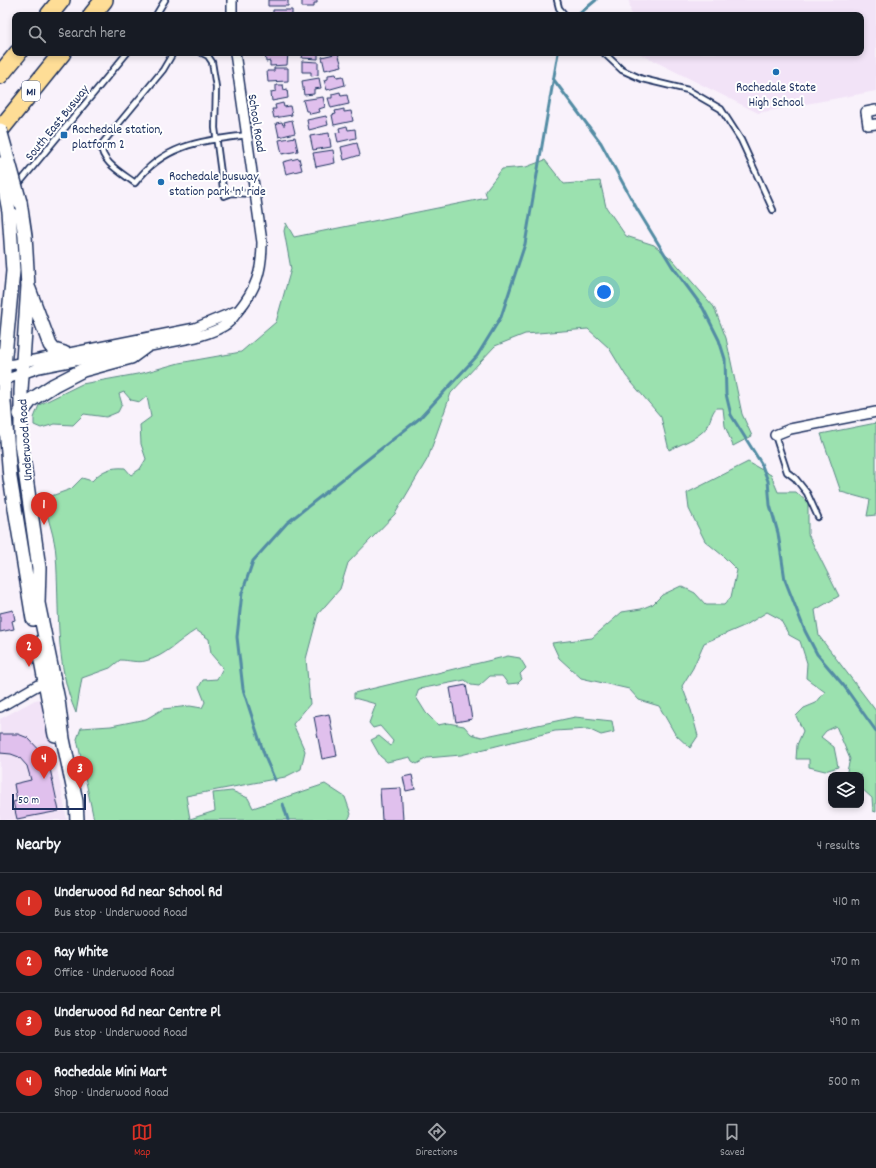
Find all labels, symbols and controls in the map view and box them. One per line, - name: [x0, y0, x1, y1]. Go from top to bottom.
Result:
- search box: [12, 12, 864, 56]
- icon: search: [26, 23, 48, 45]
- text: Search here: [58, 23, 126, 45]
- marker: Rochedale State High School: [771, 67, 781, 77]
- place label: Rochedale State High School: [736, 79, 816, 113]
- street label: South East Busway: [21, 81, 95, 166]
- road number: M1: [22, 81, 40, 101]
- street label: School Road: [242, 93, 270, 154]
- place label: Rochedale station, platform 2: [72, 121, 163, 155]
- marker: Rochedale station, platform 2: [59, 130, 69, 140]
- place label: Rochedale busway station park 'n' ride: [169, 168, 266, 202]
- marker: Rochedale busway station park 'n' ride: [156, 177, 166, 187]
- your location: [594, 282, 614, 302]
- street label: Underwood Road: [14, 398, 39, 482]
- pin: 1: [31, 492, 57, 525]
- pin: 2: [16, 634, 42, 667]
- pin: 4: [31, 746, 57, 779]
- pin: 3: [67, 756, 93, 789]
- map controls: [828, 772, 864, 808]
- button: layers: [828, 772, 864, 808]
- scale bar: [12, 792, 86, 811]
- text: 50 m: [18, 793, 39, 809]
- text: Nearby: [16, 834, 60, 858]
- text: 4 results: [817, 837, 860, 856]
- text: Underwood Rd near School Rd: [54, 882, 222, 904]
- text: 1: [28, 893, 30, 912]
- text: 410 m: [833, 893, 860, 912]
- text: Bus stop · Underwood Road: [54, 904, 187, 923]
- text: Ray White: [54, 942, 108, 964]
- text: 2: [26, 953, 32, 972]
- text: 470 m: [831, 953, 860, 972]
- text: Office · Underwood Road: [54, 964, 174, 983]
- text: Underwood Rd near Centre Pl: [54, 1002, 221, 1024]
- text: 3: [26, 1013, 32, 1032]
- text: 490 m: [830, 1013, 860, 1032]
- text: Bus stop · Underwood Road: [54, 1024, 187, 1043]
- text: Rochedale Mini Mart: [54, 1062, 167, 1084]
- text: 4: [26, 1073, 32, 1092]
- text: 500 m: [828, 1073, 860, 1092]
- text: Shop · Underwood Road: [54, 1084, 169, 1103]
- tab: Map: [131, 1121, 153, 1161]
- tab: Directions: [416, 1121, 458, 1161]
- tab: Saved: [720, 1121, 745, 1161]

